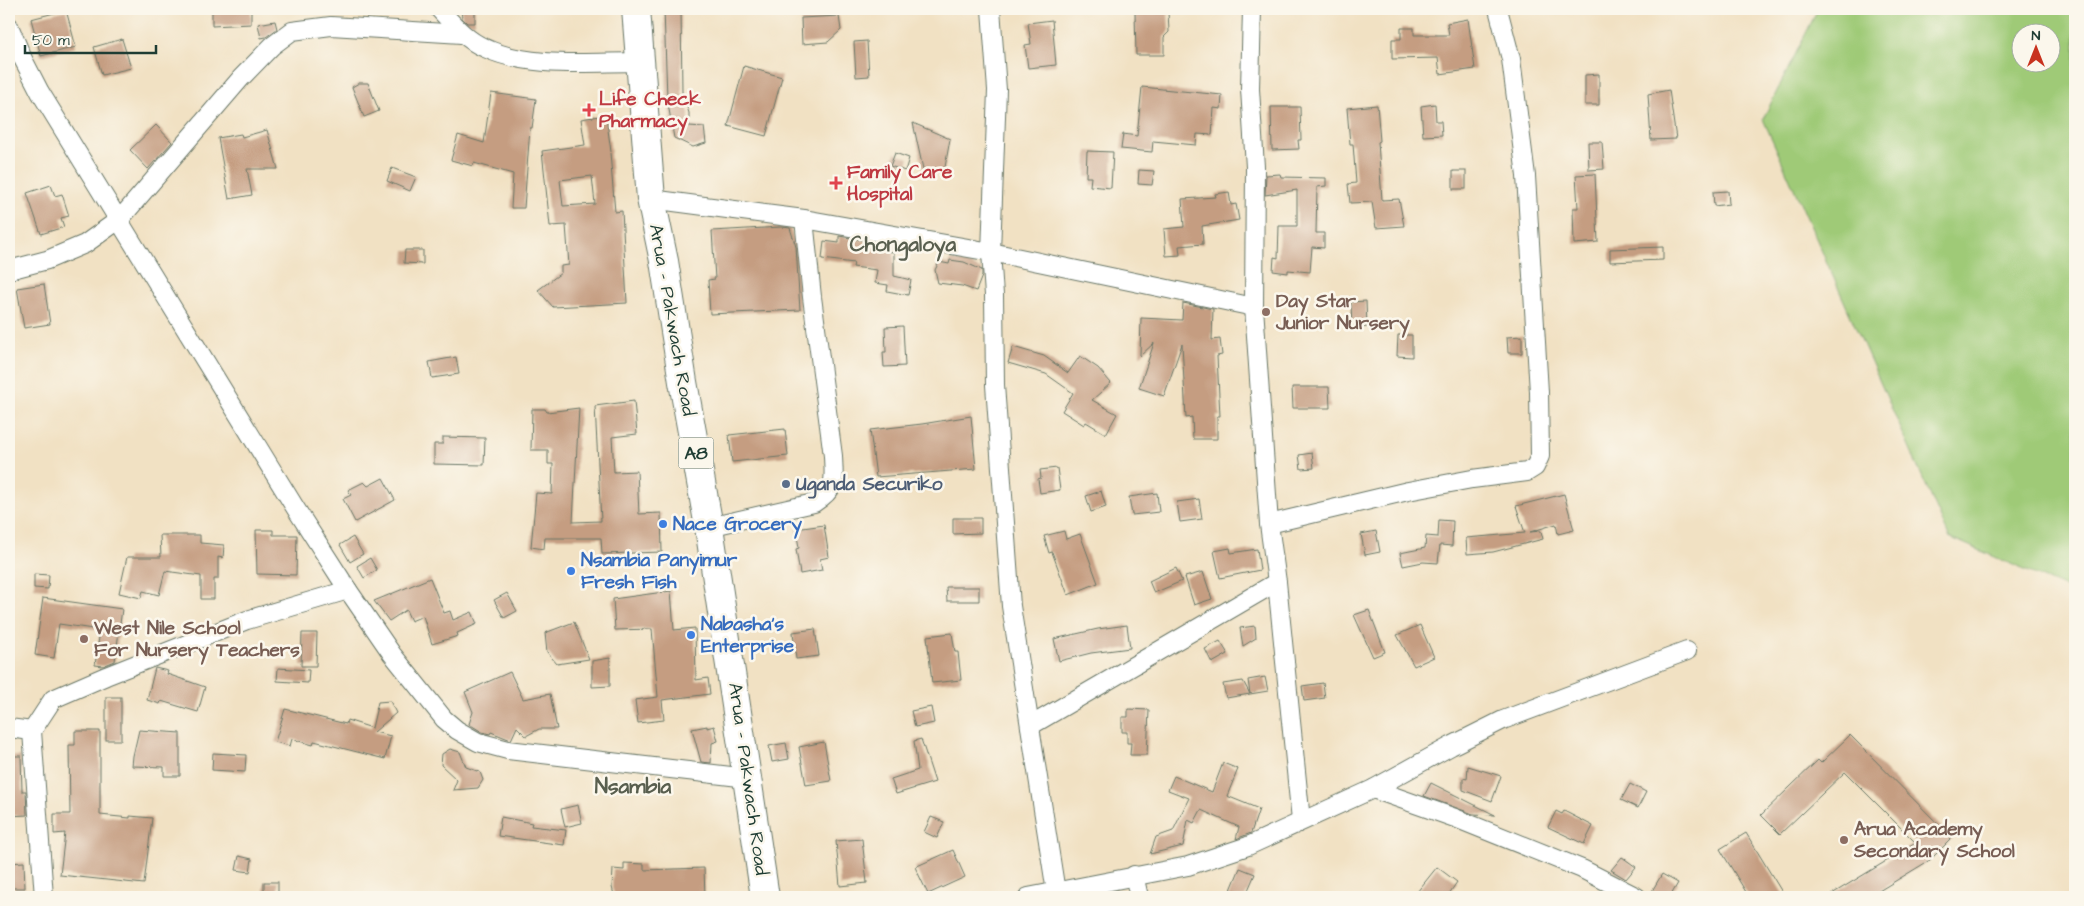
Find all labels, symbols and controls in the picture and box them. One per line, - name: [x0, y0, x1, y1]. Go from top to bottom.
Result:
- scale bar: [25, 22, 156, 54]
- north arrow: [2012, 22, 2062, 72]
- text: N: [2032, 26, 2041, 46]
- text: 50 m: [32, 30, 70, 51]
- place label: Life Check Pharmacy: [599, 86, 701, 136]
- marker: Life Check Pharmacy: [583, 104, 595, 116]
- place label: Family Care Hospital: [847, 159, 953, 208]
- marker: Family Care Hospital: [829, 176, 843, 190]
- street label: Arua - Pakwach Road: [642, 222, 702, 418]
- district label: Chongaloya: [850, 230, 957, 262]
- place label: Day Star Junior Nursery: [1275, 288, 1410, 338]
- marker: Day Star Junior Nursery: [1260, 306, 1272, 318]
- road number: A8: [678, 438, 714, 468]
- place label: Uganda Securiko: [796, 471, 943, 499]
- marker: Uganda Securiko: [780, 478, 792, 490]
- place label: Nace Grocery: [673, 511, 803, 539]
- marker: Nace Grocery: [657, 518, 669, 530]
- place label: Nsambia Panyimur Fresh Fish: [581, 547, 738, 596]
- marker: Nsambia Panyimur Fresh Fish: [565, 565, 577, 577]
- place label: Nabasha's Enterprise: [701, 611, 795, 660]
- place label: West Nile School For Nursery Teachers: [93, 615, 300, 665]
- marker: Nabasha's Enterprise: [685, 629, 697, 641]
- marker: West Nile School For Nursery Teachers: [78, 633, 90, 645]
- street label: Arua - Pakwach Road: [721, 681, 775, 877]
- district label: Nsambia: [595, 772, 672, 801]
- place label: Arua Academy Secondary School: [1853, 816, 2015, 866]
- marker: Arua Academy Secondary School: [1838, 834, 1850, 846]

